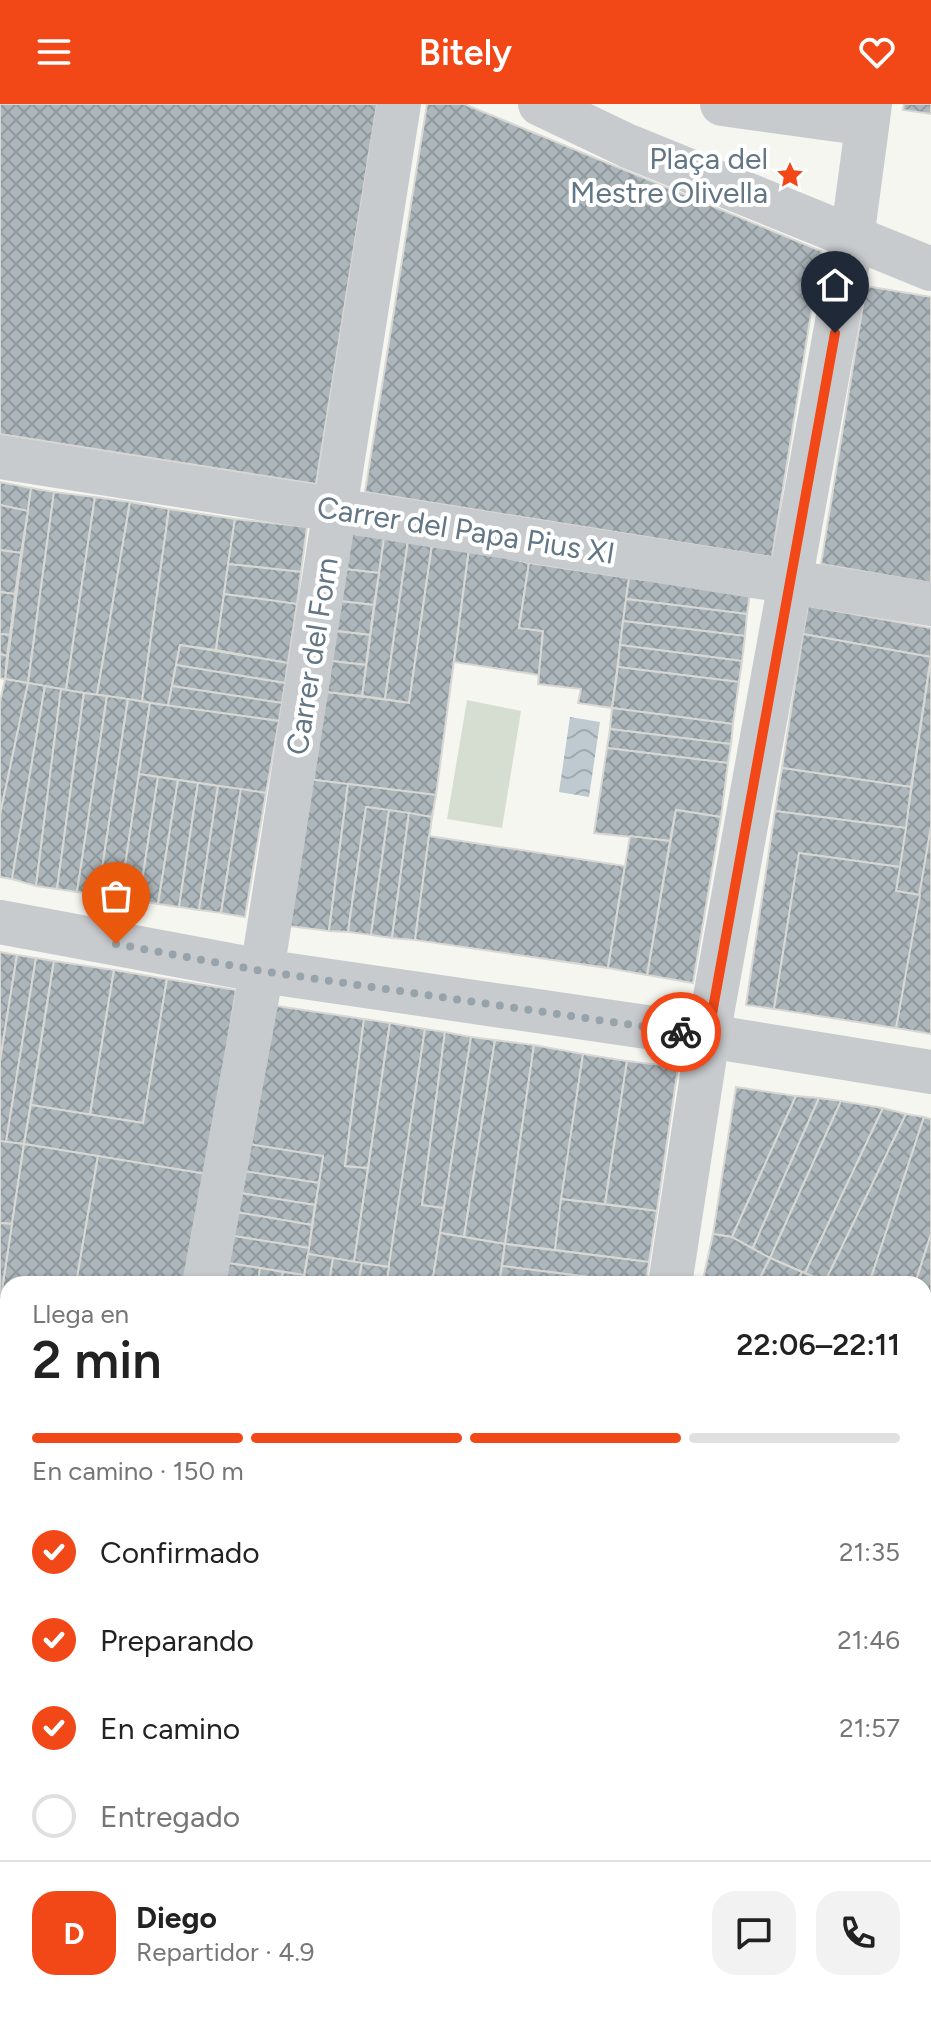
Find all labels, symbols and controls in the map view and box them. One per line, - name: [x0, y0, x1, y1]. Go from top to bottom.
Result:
- icon: menu: [32, 30, 76, 74]
- icon: heart: [855, 30, 899, 74]
- text: Bitely: [419, 31, 512, 74]
- place label: Plaça del Mestre Olivella: [570, 140, 768, 211]
- place icon: Plaça del Mestre Olivella: [775, 160, 805, 190]
- pin: [801, 251, 869, 333]
- icon: home: [813, 263, 857, 307]
- street label: Carrer del Papa Pius XI: [314, 488, 618, 572]
- street label: Carrer del Forn: [278, 555, 346, 757]
- pin: [82, 862, 150, 944]
- icon: bag: [94, 874, 138, 918]
- courier: [641, 992, 721, 1072]
- icon: bike: [659, 1010, 703, 1054]
- text: Llega en: [32, 1298, 129, 1330]
- text: 22:06–22:11: [736, 1326, 900, 1363]
- text: 2 min: [32, 1329, 161, 1391]
- text: En camino · 150 m: [32, 1455, 244, 1487]
- icon: check: [32, 1530, 76, 1574]
- text: Confirmado: [100, 1534, 260, 1571]
- text: 21:35: [839, 1536, 900, 1568]
- icon: check: [32, 1618, 76, 1662]
- text: Preparando: [100, 1622, 254, 1659]
- text: 21:46: [837, 1624, 900, 1656]
- icon: check: [32, 1706, 76, 1750]
- text: En camino: [100, 1710, 240, 1747]
- text: 21:57: [839, 1712, 900, 1744]
- text: Entregado: [100, 1798, 240, 1835]
- button: chat: [712, 1891, 796, 1975]
- button: phone: [816, 1891, 900, 1975]
- text: Diego: [136, 1899, 217, 1936]
- text: D: [64, 1915, 85, 1952]
- text: Repartidor · 4.9: [136, 1936, 315, 1968]

